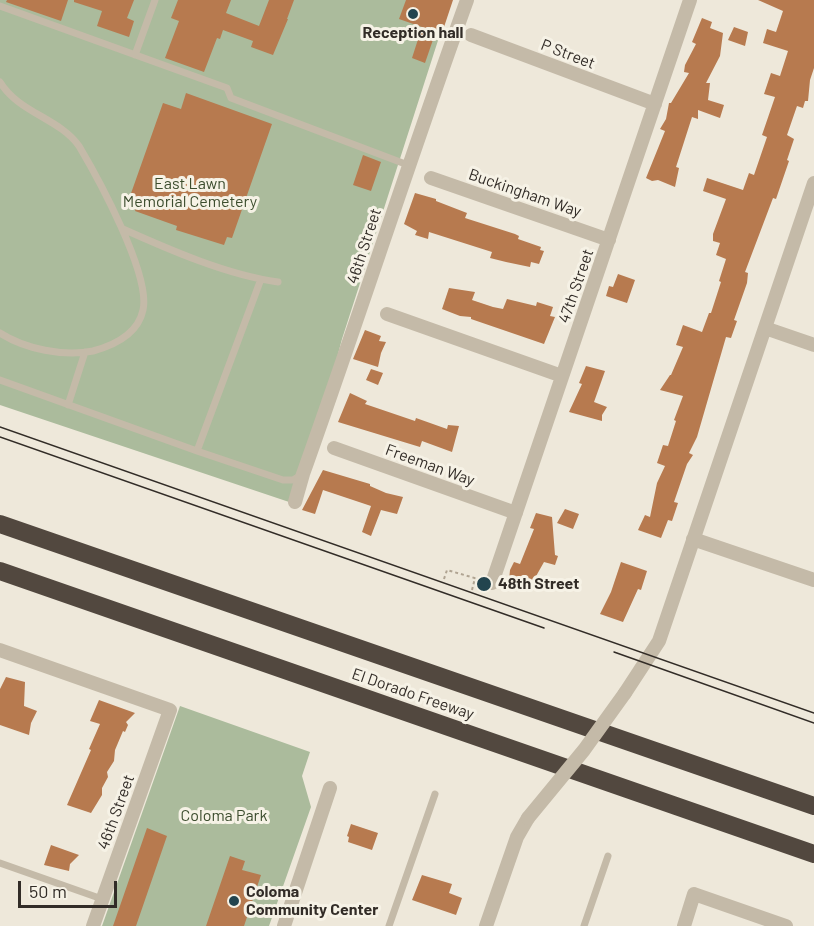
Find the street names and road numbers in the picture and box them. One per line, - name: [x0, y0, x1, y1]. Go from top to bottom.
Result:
- street label: P Street: [538, 35, 598, 73]
- street label: Buckingham Way: [466, 165, 584, 221]
- street label: 46th Street: [343, 206, 385, 286]
- street label: 47th Street: [554, 246, 598, 326]
- street label: Freeman Way: [383, 440, 477, 490]
- street label: El Dorado Freeway: [349, 664, 477, 724]
- street label: 46th Street: [94, 772, 138, 852]

